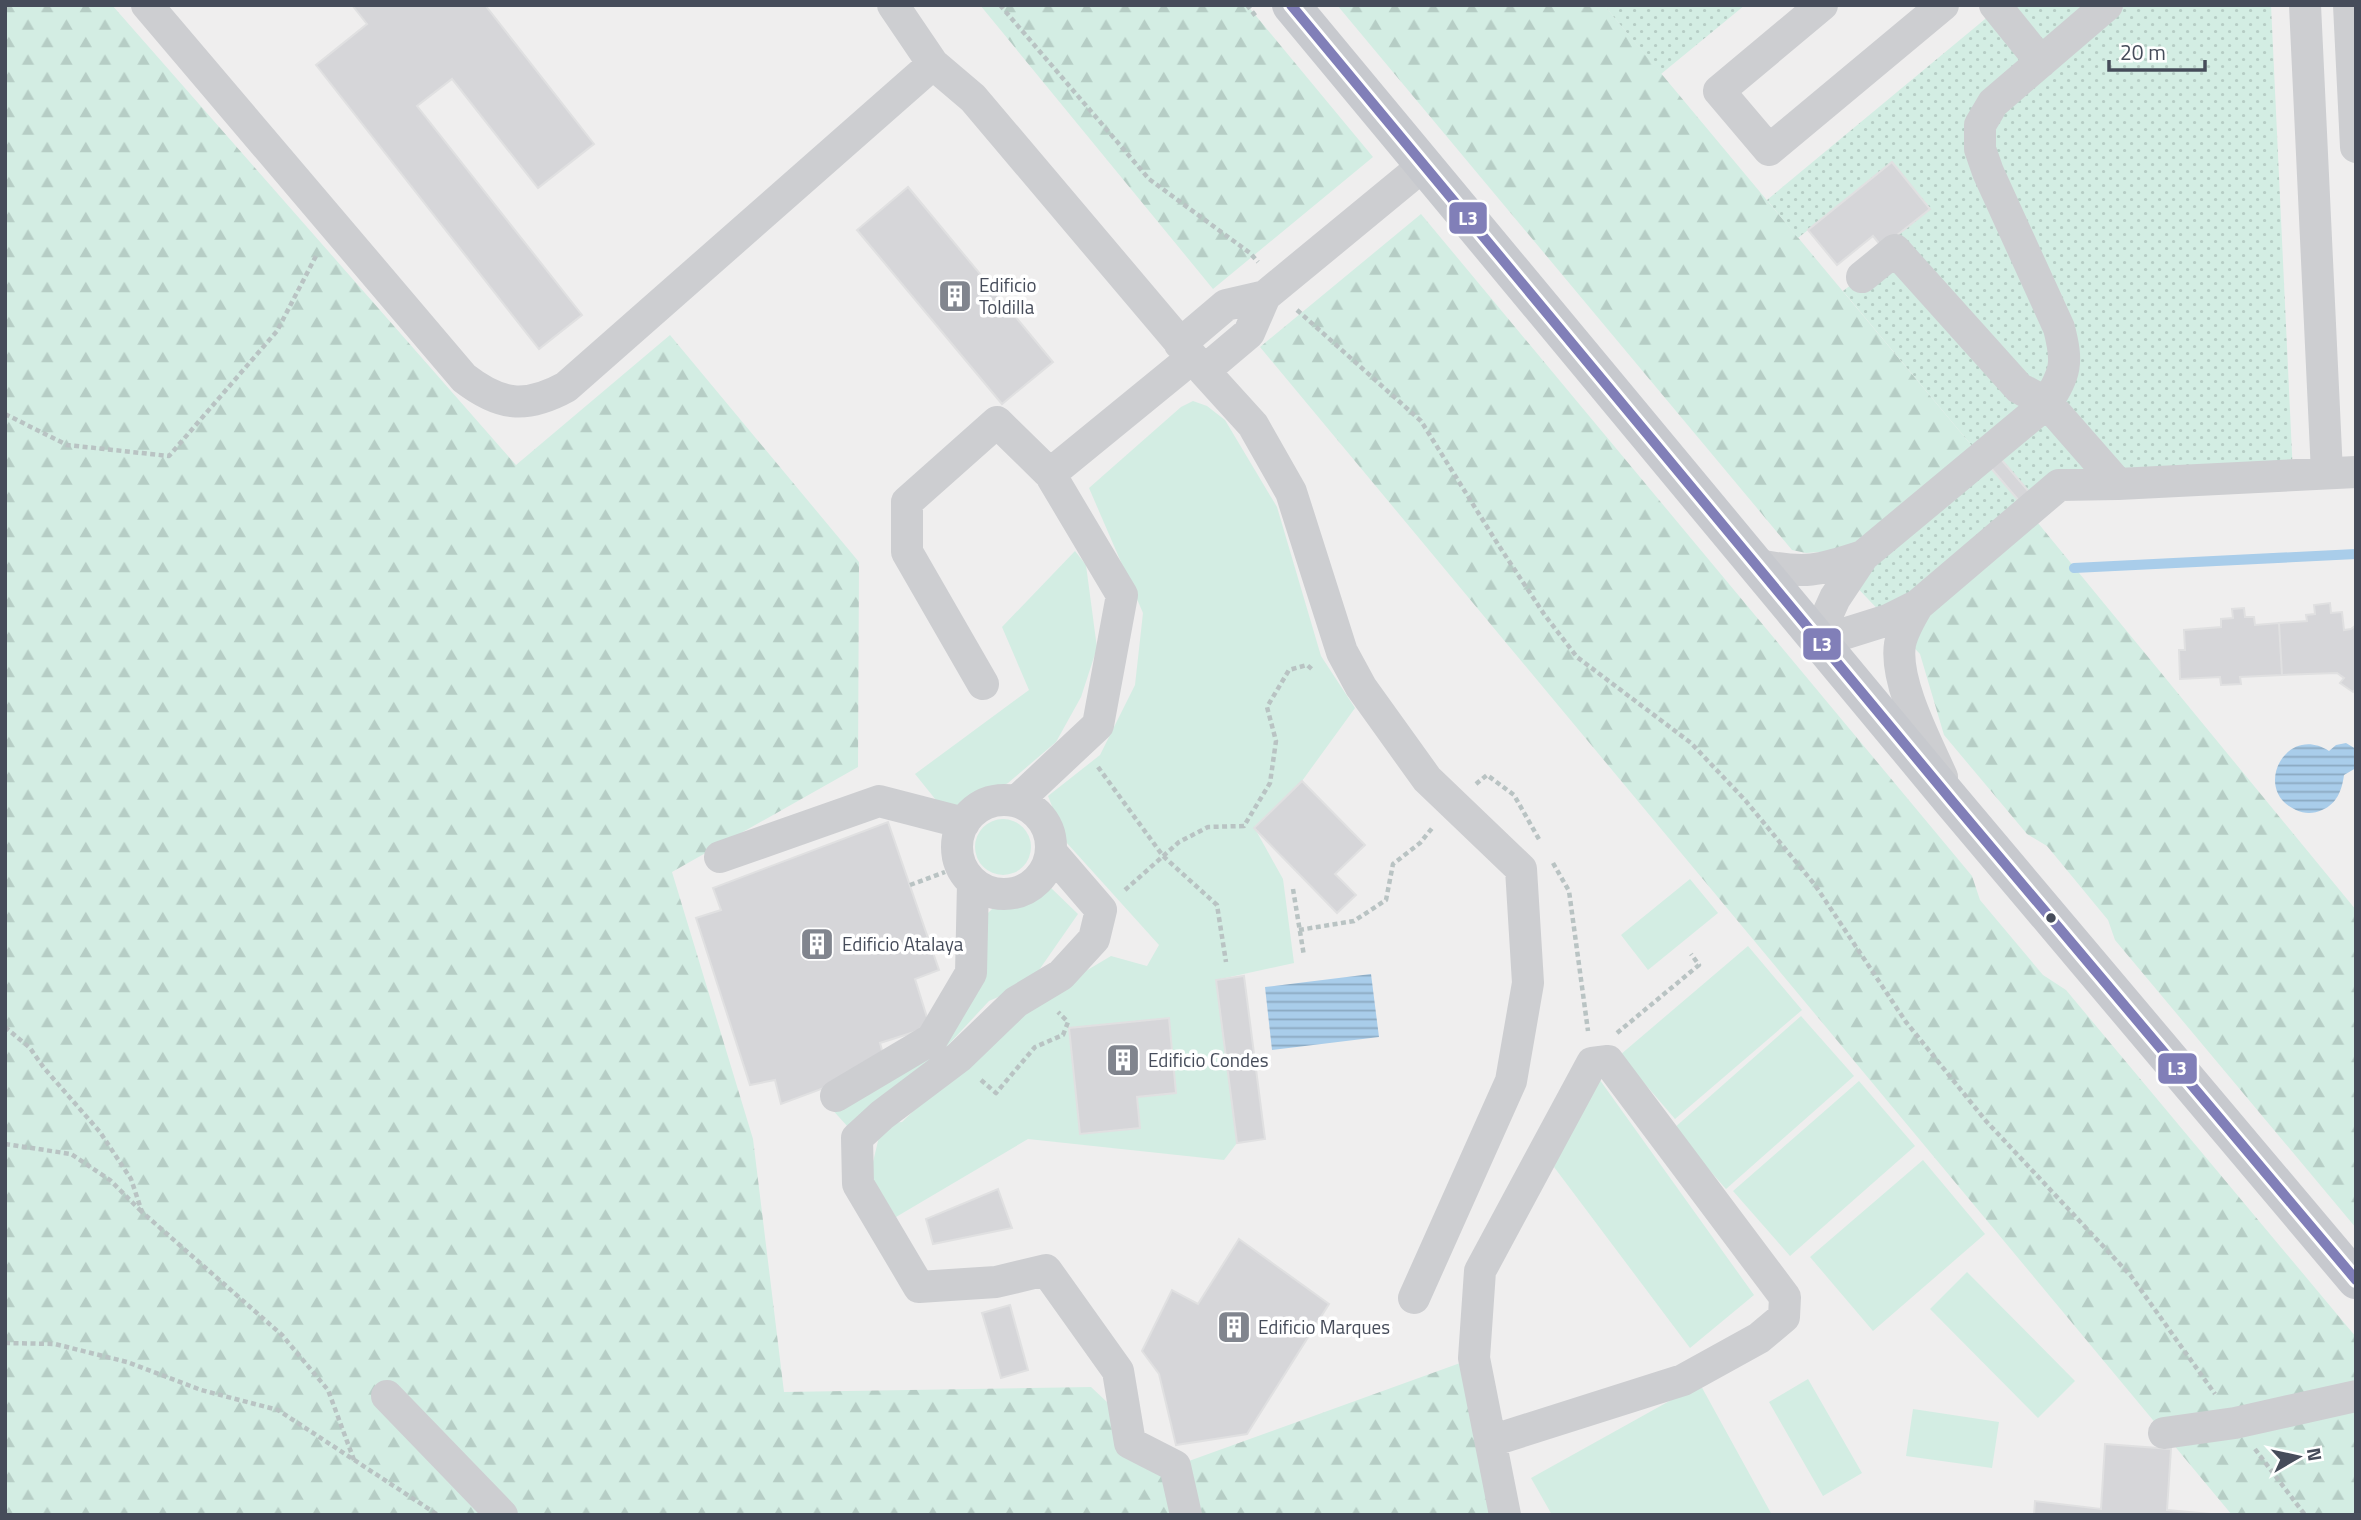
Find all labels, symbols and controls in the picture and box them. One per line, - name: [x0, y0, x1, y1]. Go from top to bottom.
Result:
- scale bar: [2109, 28, 2205, 72]
- text: 20 m: [2120, 36, 2166, 68]
- line badge: L3: [1448, 201, 1488, 235]
- text: L3: [1458, 203, 1478, 232]
- place label: Edificio Toldilla: [979, 270, 1036, 321]
- building icon: Edificio Toldilla: [936, 277, 974, 315]
- line badge: L3: [1802, 627, 1842, 661]
- text: L3: [1812, 629, 1832, 658]
- unlabelled marker: [2044, 911, 2058, 925]
- building icon: Edificio Atalaya: [798, 925, 836, 963]
- place label: Edificio Atalaya: [842, 929, 964, 958]
- building icon: Edificio Condes: [1104, 1041, 1142, 1079]
- place label: Edificio Condes: [1148, 1045, 1269, 1074]
- line badge: L3: [2157, 1052, 2198, 1085]
- text: L3: [2167, 1053, 2187, 1082]
- building icon: Edificio Marques: [1215, 1308, 1253, 1346]
- place label: Edificio Marques: [1258, 1312, 1390, 1341]
- north arrow: [2263, 1422, 2333, 1492]
- text: N: [2300, 1445, 2331, 1463]

